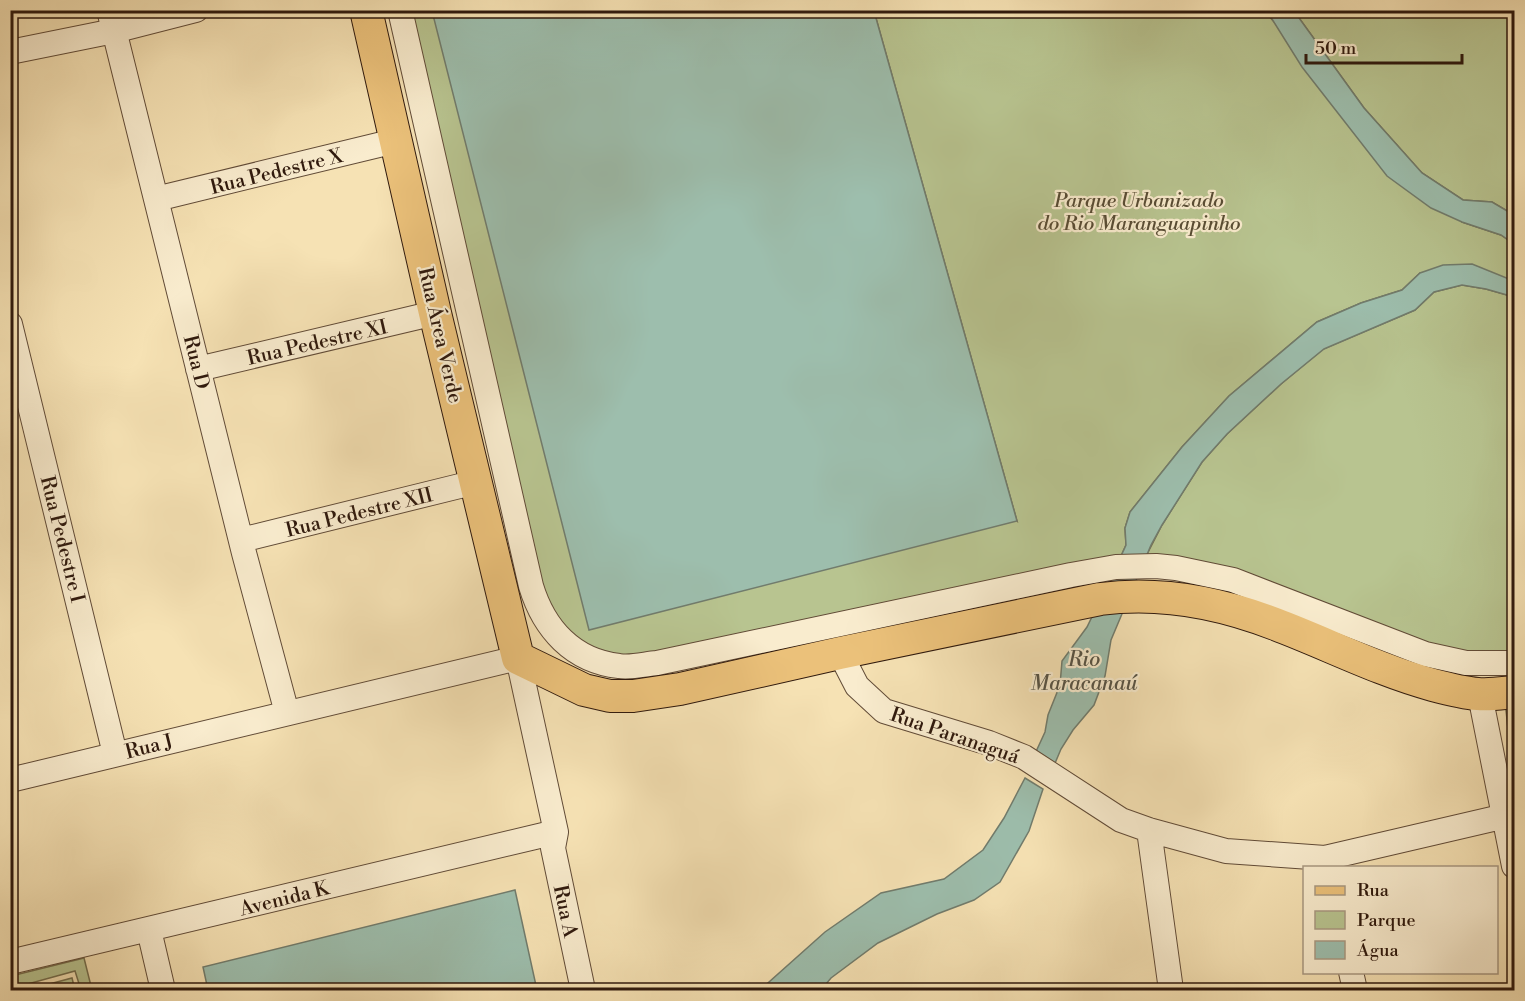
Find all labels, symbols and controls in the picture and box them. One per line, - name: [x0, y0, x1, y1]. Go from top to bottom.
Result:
- scale bar: [1306, 27, 1462, 65]
- text: 50 m: [1315, 37, 1357, 60]
- street label: Rua Pedestre X: [208, 144, 346, 201]
- park label: Parque Urbanizado do Rio Maranguapinho: [1038, 189, 1240, 237]
- street label: Rua Área Verde: [412, 265, 468, 406]
- street label: Rua Pedestre XI: [245, 315, 390, 372]
- street label: Rua D: [177, 333, 214, 392]
- street label: Rua Pedestre I: [34, 473, 89, 606]
- street label: Rua Pedestre XII: [283, 483, 436, 544]
- water label: Rio Maracanaú: [1031, 647, 1138, 697]
- street label: Rua Paranaguá: [887, 703, 1023, 770]
- street label: Rua J: [123, 729, 176, 765]
- legend: [1303, 866, 1498, 974]
- street label: Avenida K: [236, 876, 333, 923]
- text: Rua: [1357, 879, 1390, 902]
- street label: Rua A: [547, 883, 583, 941]
- text: Parque: [1357, 909, 1416, 932]
- text: Água: [1356, 939, 1399, 962]

